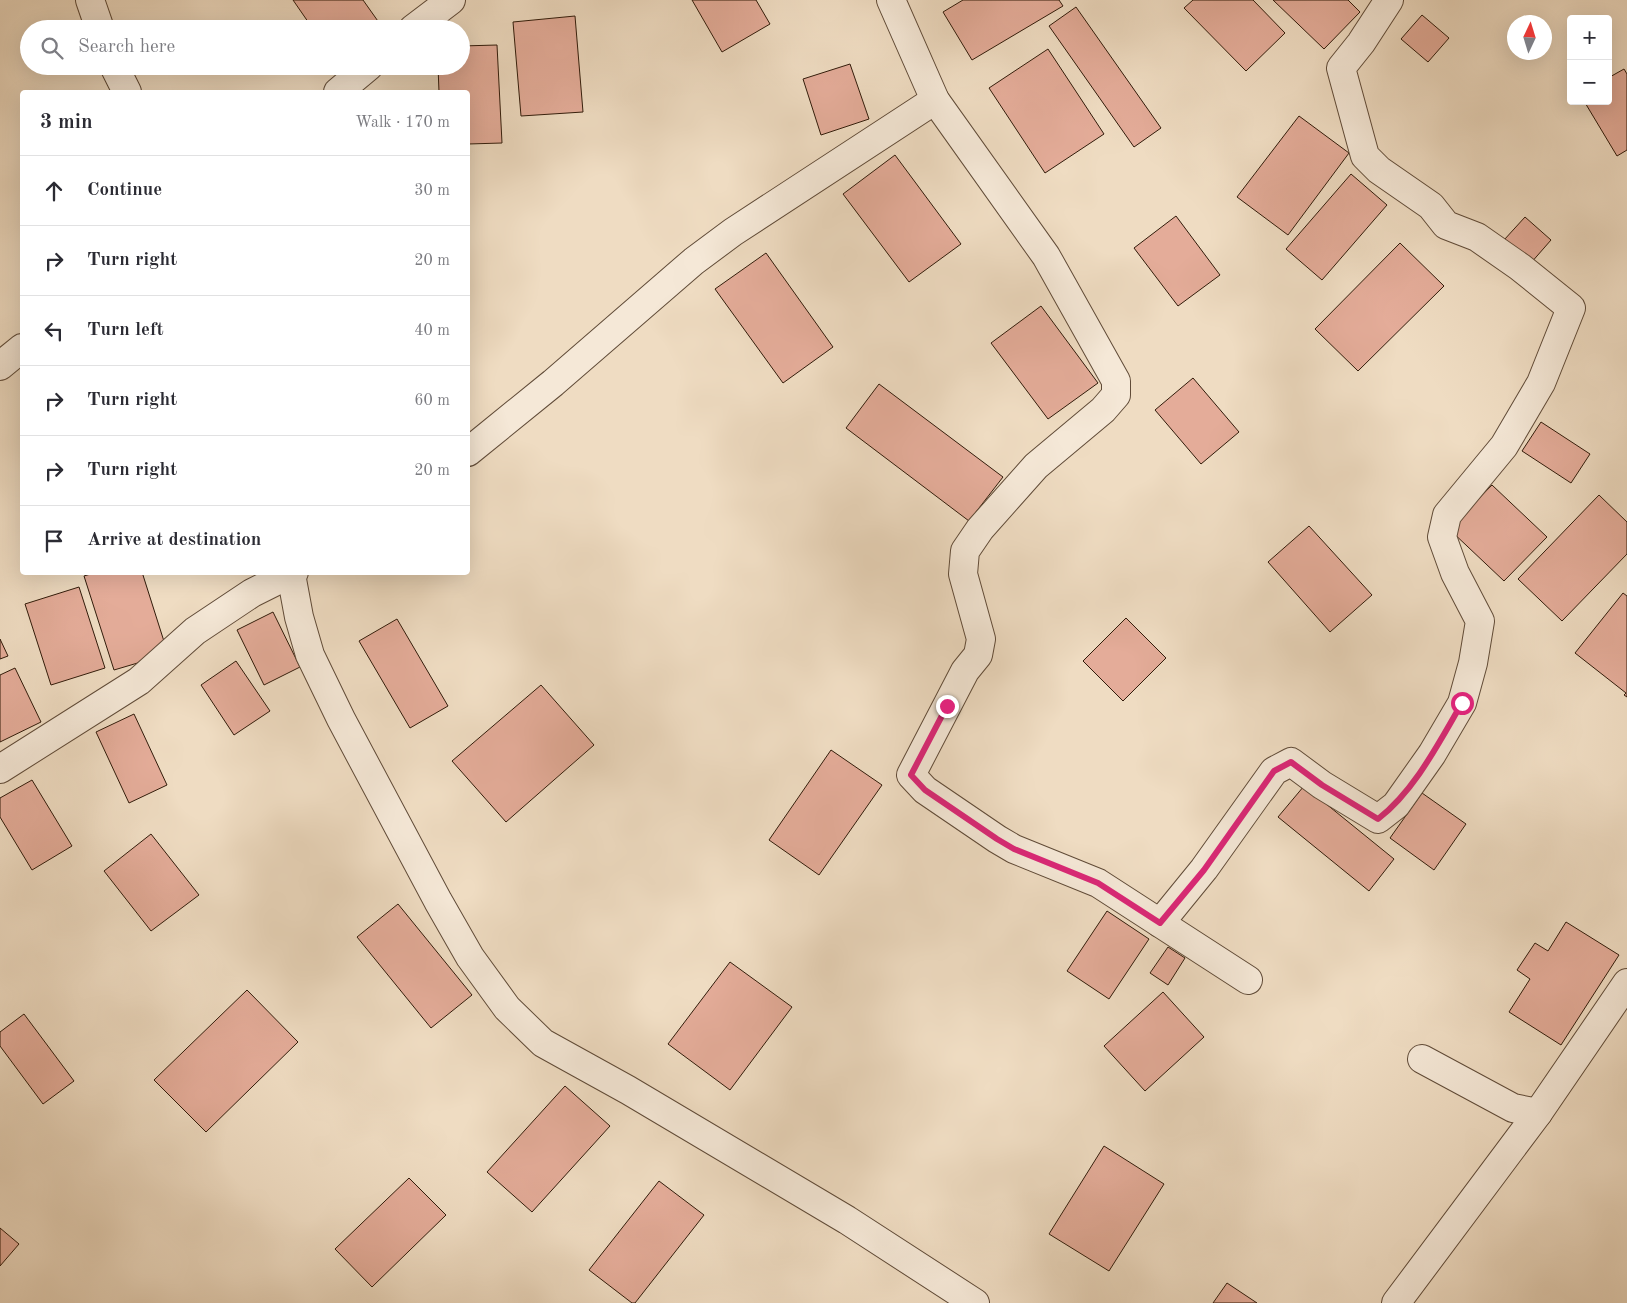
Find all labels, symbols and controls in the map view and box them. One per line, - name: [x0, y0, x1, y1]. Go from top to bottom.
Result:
- north arrow: [1507, 15, 1552, 60]
- map controls: [1567, 15, 1612, 105]
- button: +: [1567, 15, 1612, 60]
- search box: [20, 20, 470, 75]
- icon: search: [38, 34, 66, 62]
- text: Search here: [78, 38, 175, 57]
- button: −: [1567, 60, 1612, 105]
- text: 3 min: [40, 112, 93, 133]
- text: Walk · 170 m: [355, 115, 450, 131]
- icon: ahead: [40, 177, 68, 205]
- text: Continue: [87, 181, 162, 200]
- text: 30 m: [414, 183, 450, 199]
- icon: right: [40, 247, 68, 275]
- text: Turn right: [87, 251, 177, 270]
- text: 20 m: [414, 253, 450, 269]
- icon: left: [40, 317, 68, 345]
- text: Turn left: [87, 321, 164, 340]
- text: 40 m: [414, 323, 450, 339]
- icon: right: [40, 387, 68, 415]
- text: Turn right: [87, 391, 177, 410]
- text: 60 m: [414, 393, 450, 409]
- icon: right: [40, 457, 68, 485]
- text: Turn right: [87, 461, 177, 480]
- text: 20 m: [414, 463, 450, 479]
- icon: arrive: [40, 527, 68, 555]
- text: Arrive at destination: [87, 531, 261, 550]
- route start: [1451, 692, 1474, 715]
- route end: [936, 695, 959, 718]

